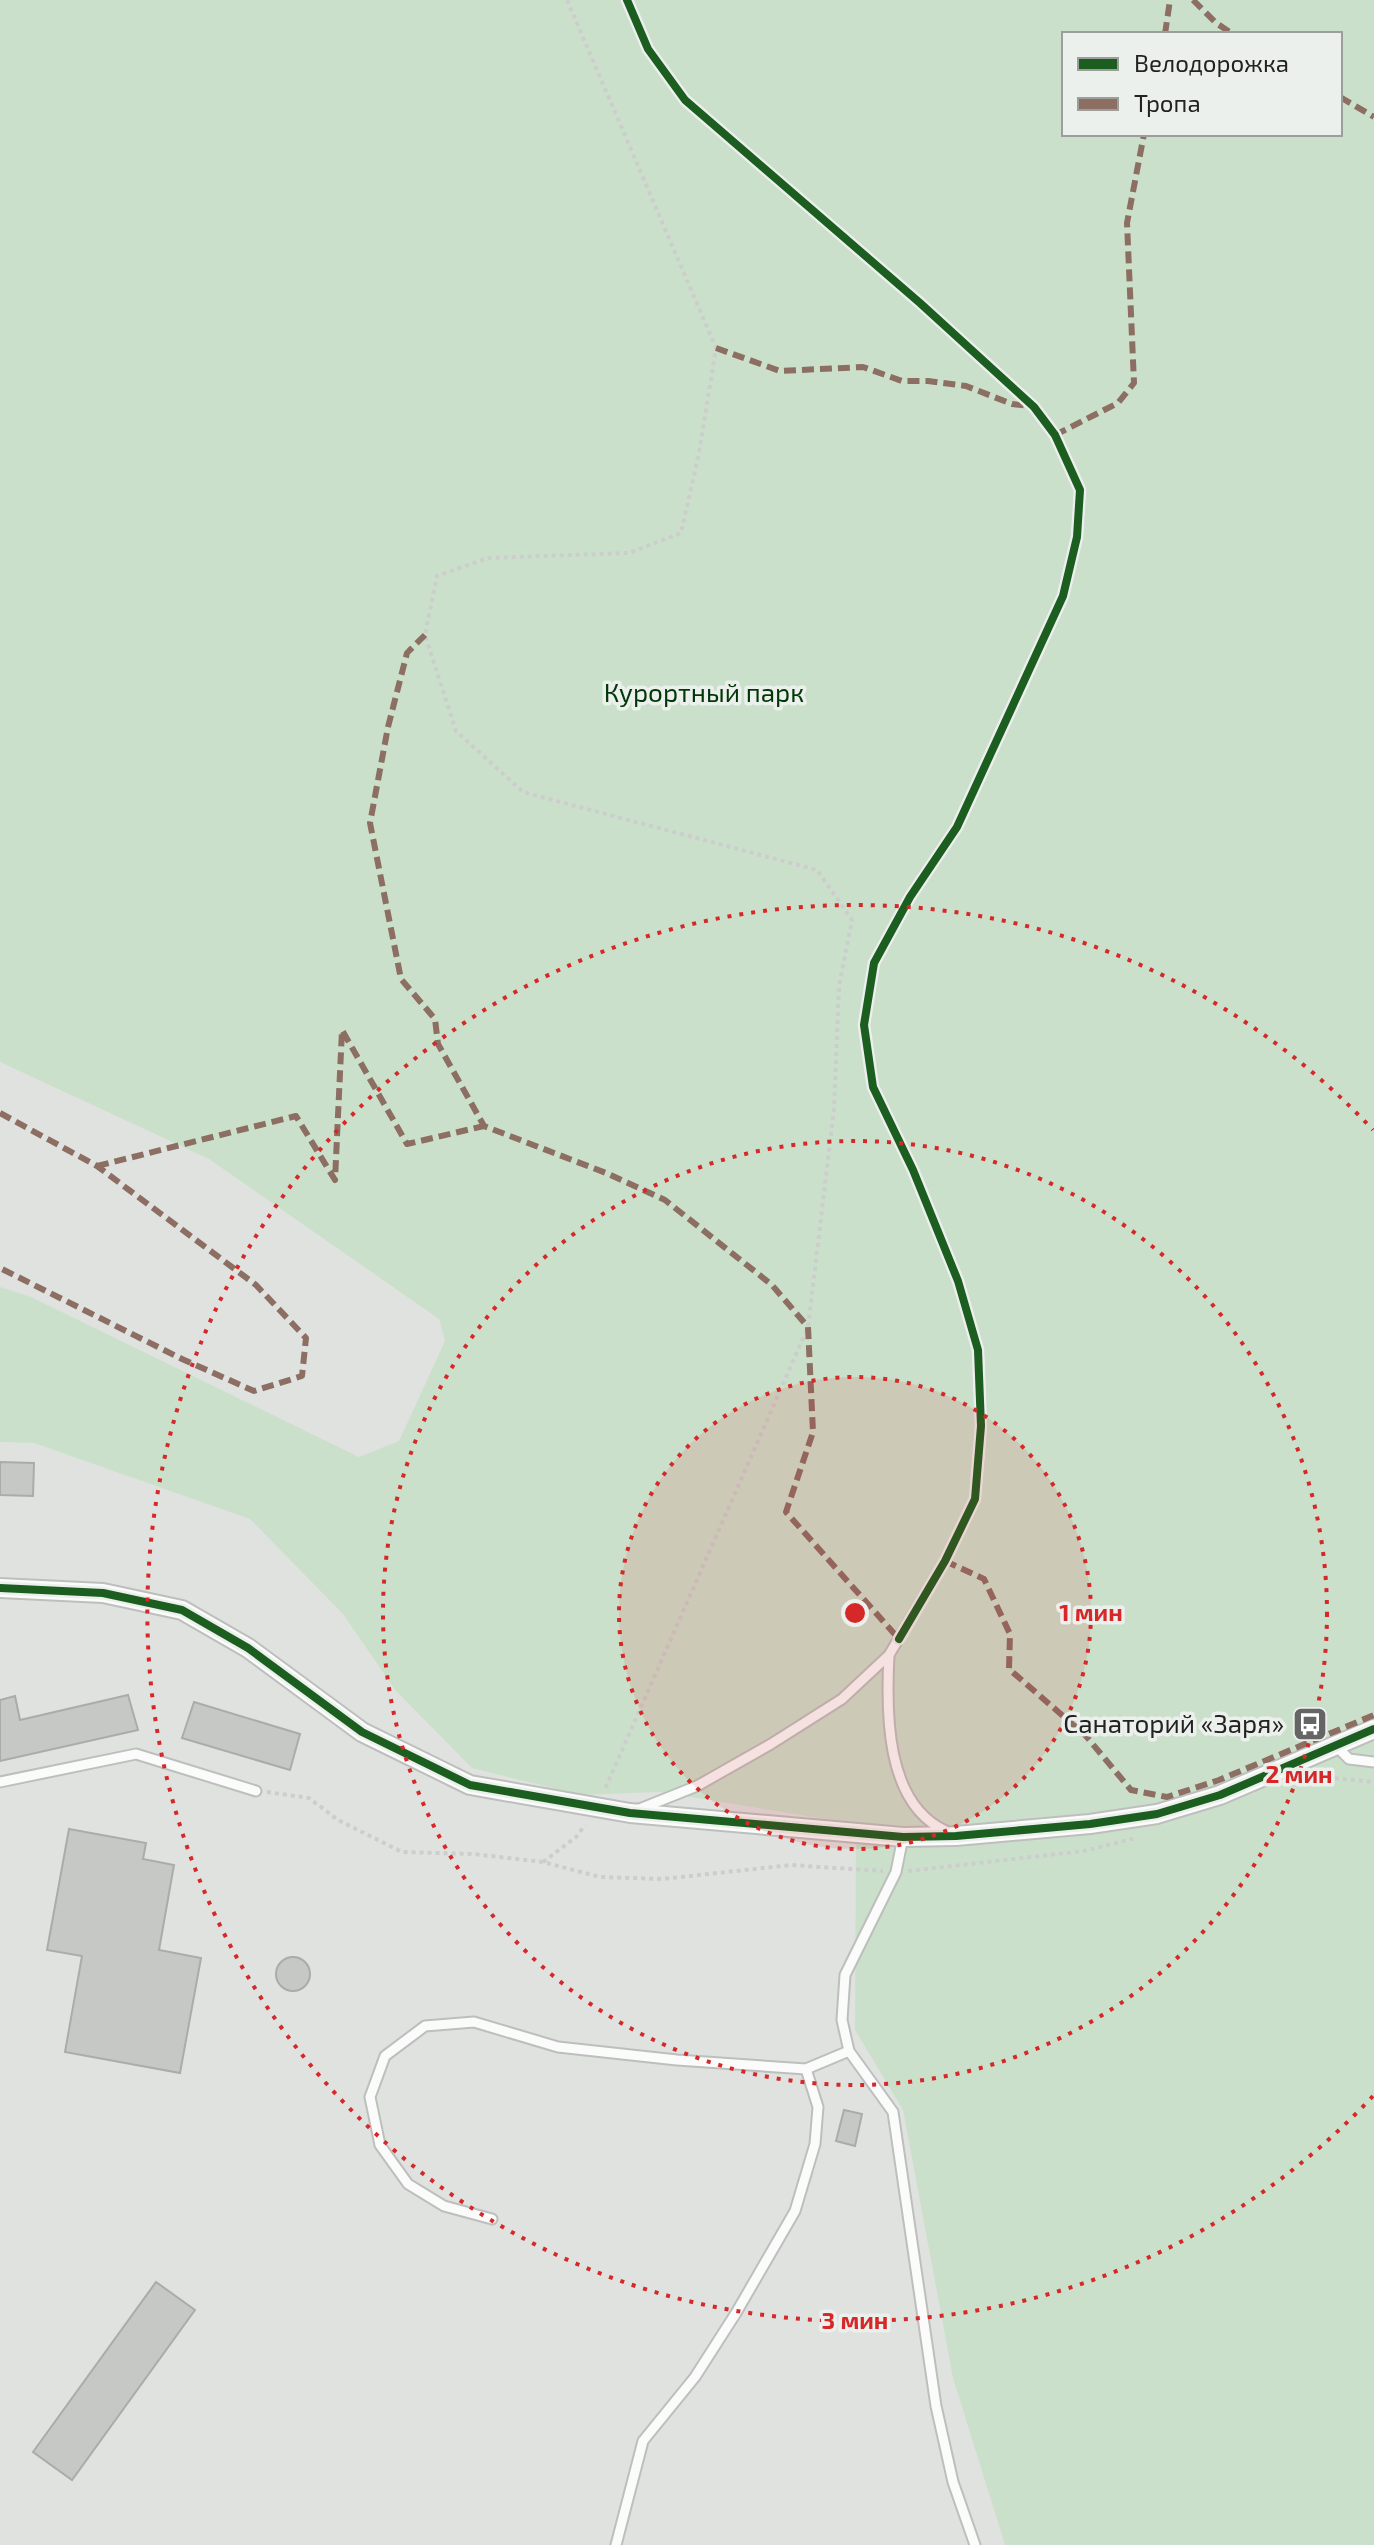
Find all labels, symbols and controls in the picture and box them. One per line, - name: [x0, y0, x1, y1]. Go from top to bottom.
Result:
- legend: [1062, 32, 1342, 136]
- text: Велодорожка: [1134, 48, 1289, 77]
- text: Тропа: [1134, 88, 1201, 117]
- park label: Курортный парк: [604, 676, 804, 708]
- text: 1 мин: [1059, 1597, 1123, 1626]
- centre of rings: [841, 1599, 869, 1627]
- bus stop icon: Санаторий «Заря»: [1291, 1705, 1329, 1743]
- place label: Санаторий «Заря»: [1063, 1707, 1284, 1738]
- text: 2 мин: [1265, 1759, 1333, 1788]
- text: 3 мин: [822, 2305, 888, 2334]

